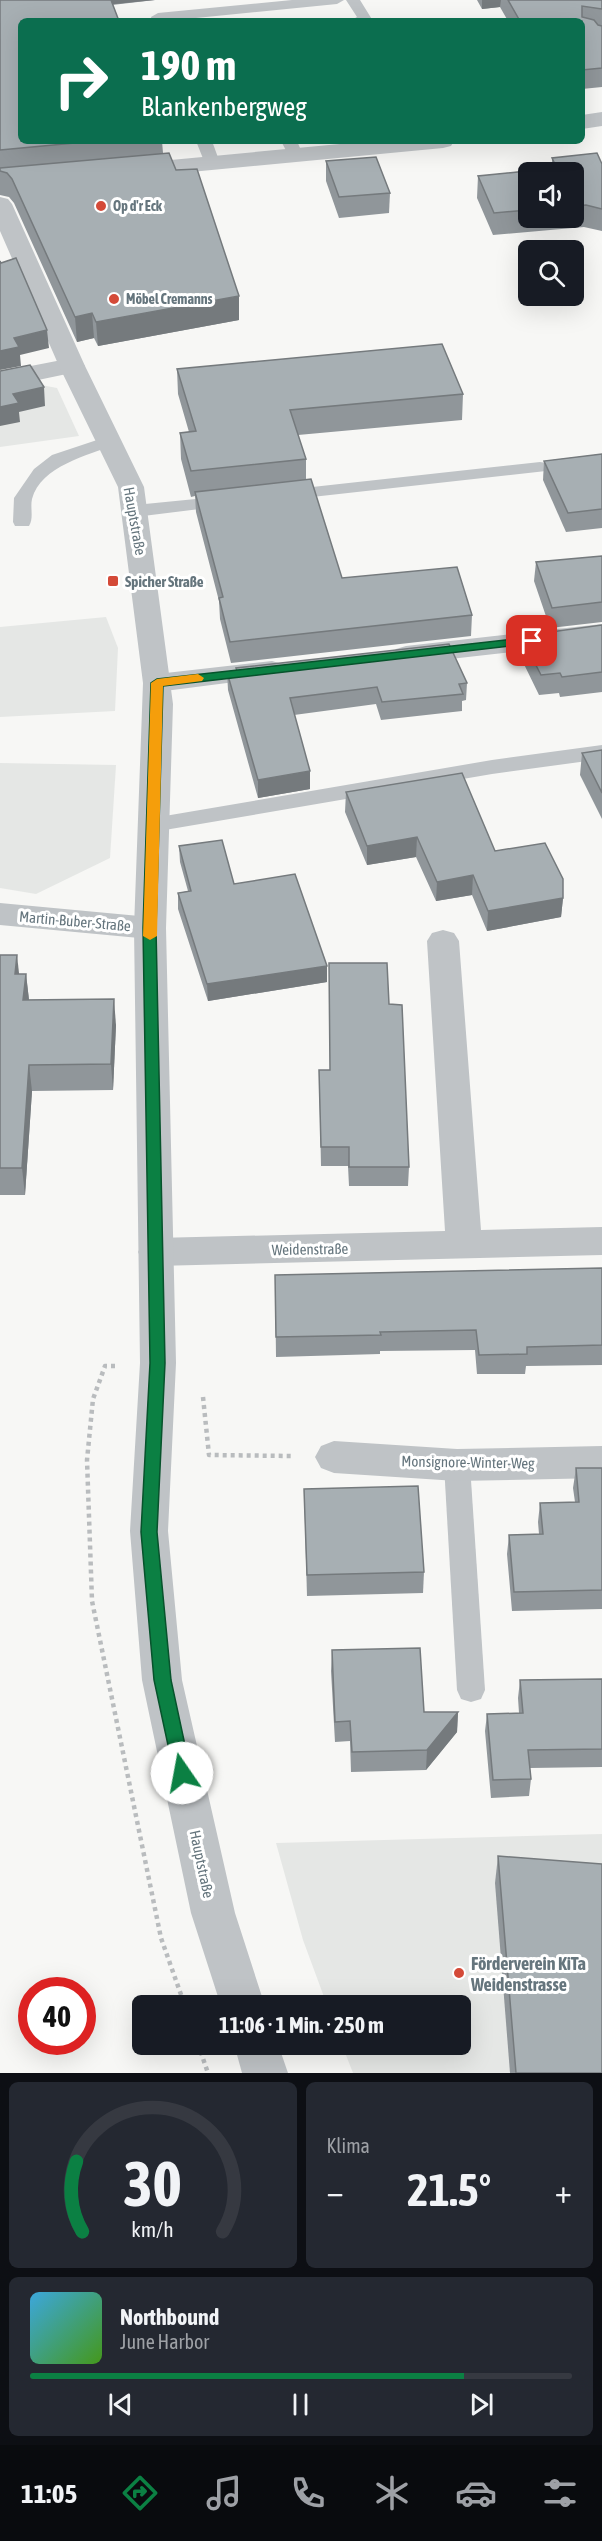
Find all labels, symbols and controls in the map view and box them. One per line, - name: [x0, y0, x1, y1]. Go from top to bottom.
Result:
- text: 190 m: [141, 41, 236, 89]
- icon: right: [42, 42, 120, 120]
- text: Blankenbergweg: [141, 91, 307, 122]
- map controls: [518, 162, 584, 306]
- button: sound: [518, 162, 584, 228]
- place label: Op d'r Eck: [113, 198, 163, 214]
- marker: Op d'r Eck: [94, 199, 108, 213]
- button: search: [518, 240, 584, 306]
- place label: Möbel Cremanns: [126, 291, 213, 307]
- marker: Möbel Cremanns: [107, 292, 121, 306]
- street label: Hauptstraße: [121, 486, 149, 557]
- place label: Spicher Straße: [125, 573, 204, 590]
- marker: Spicher Straße: [106, 574, 120, 588]
- pin: [506, 615, 557, 666]
- icon: arrive: [515, 624, 548, 657]
- street label: Martin-Buber-Straße: [18, 908, 132, 934]
- street label: Weidenstraße: [272, 1240, 349, 1258]
- street label: Monsignore-Winter-Weg: [401, 1452, 535, 1472]
- position arrow: [150, 1741, 214, 1805]
- street label: Hauptstraße: [187, 1829, 218, 1900]
- place label: Förderverein KiTa Weidenstrasse: [470, 1953, 586, 1995]
- marker: Förderverein KiTa Weidenstrasse: [452, 1966, 466, 1980]
- speed limit sign: 40: [18, 1977, 96, 2055]
- text: 11:06 · 1 Min. · 250 m: [219, 2012, 384, 2038]
- text: Klima: [327, 2134, 370, 2157]
- text: 30: [123, 2148, 182, 2219]
- text: 21.5°: [407, 2164, 491, 2216]
- text: −: [327, 2172, 344, 2210]
- text: +: [555, 2172, 572, 2210]
- text: km/h: [131, 2217, 174, 2242]
- text: Northbound: [120, 2304, 219, 2330]
- text: June Harbor: [120, 2330, 209, 2353]
- icon: previous: [104, 2388, 137, 2421]
- icon: pause: [284, 2388, 317, 2421]
- icon: next: [465, 2388, 498, 2421]
- icon: directions: [119, 2472, 161, 2514]
- icon: music: [203, 2472, 245, 2514]
- icon: phone: [287, 2472, 329, 2514]
- icon: climate: [371, 2472, 413, 2514]
- icon: car: [455, 2472, 497, 2514]
- icon: filters: [539, 2472, 581, 2514]
- text: 11:05: [21, 2478, 77, 2509]

